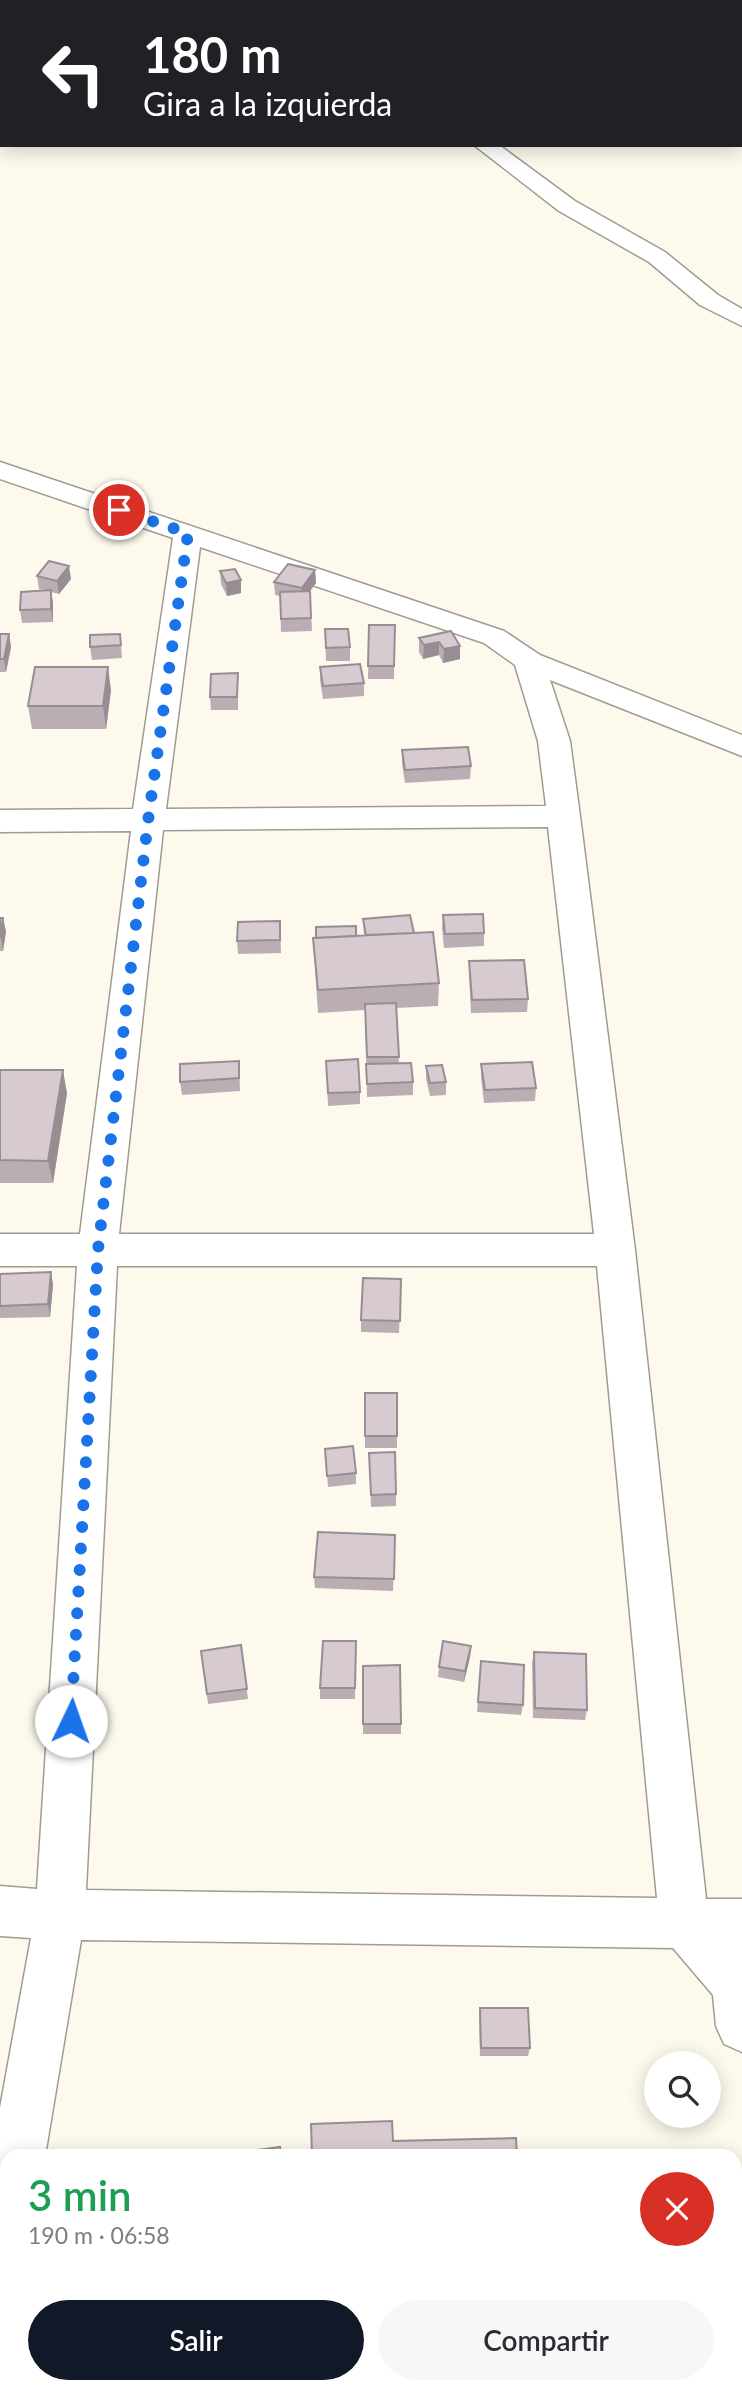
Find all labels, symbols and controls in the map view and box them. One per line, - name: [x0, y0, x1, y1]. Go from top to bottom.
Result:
- text: 180 m: [143, 25, 281, 83]
- icon: left: [28, 28, 119, 119]
- text: Gira a la izquierda: [143, 84, 392, 123]
- pin: [89, 480, 149, 540]
- icon: arrive: [100, 491, 138, 529]
- position arrow: [34, 1684, 108, 1758]
- map controls: [644, 2051, 721, 2128]
- button: search: [644, 2051, 721, 2128]
- text: 3 min: [28, 2170, 132, 2220]
- button: close: [640, 2172, 714, 2246]
- text: 190 m · 06:58: [28, 2221, 170, 2249]
- button: Salir: [28, 2300, 364, 2380]
- button: Compartir: [378, 2300, 714, 2380]

